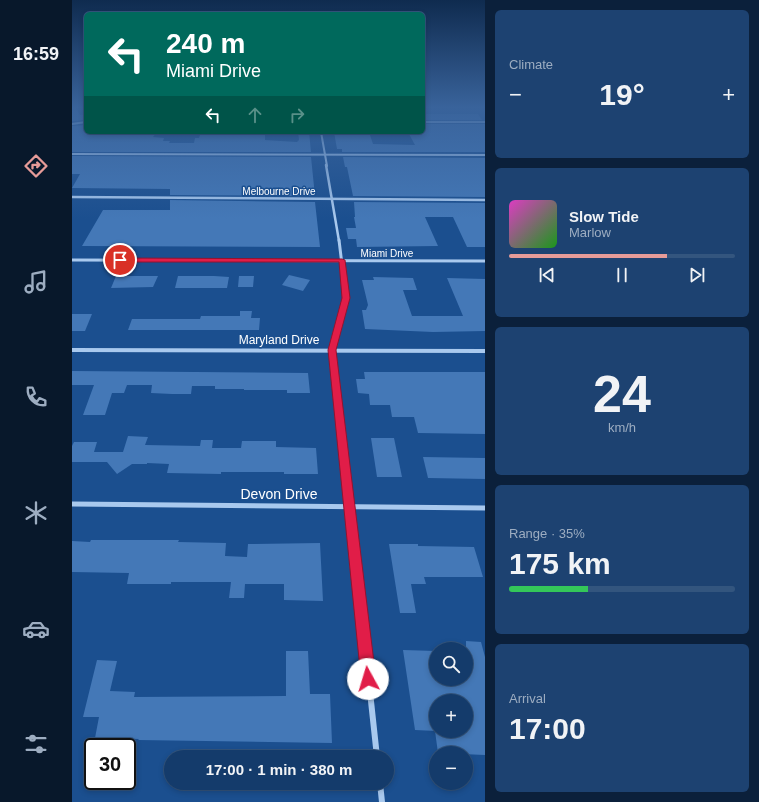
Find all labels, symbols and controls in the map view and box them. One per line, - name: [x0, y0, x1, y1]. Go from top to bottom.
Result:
- icon: left: [100, 28, 152, 80]
- text: 240 m: [166, 28, 245, 59]
- text: 16:59: [13, 44, 59, 64]
- text: Climate: [509, 57, 553, 72]
- text: Miami Drive: [166, 61, 261, 81]
- text: 19°: [599, 78, 645, 111]
- text: −: [509, 82, 522, 107]
- text: +: [722, 82, 735, 107]
- icon: left: [202, 104, 224, 126]
- icon: ahead: [244, 104, 266, 126]
- icon: right: [286, 104, 308, 126]
- icon: directions: [22, 152, 50, 180]
- street label: Melbourne Drive: [242, 186, 316, 197]
- text: Slow Tide: [569, 208, 639, 225]
- text: Marlow: [569, 225, 611, 240]
- pin: [103, 243, 137, 277]
- street label: Miami Drive: [361, 248, 414, 259]
- icon: arrive: [109, 249, 131, 271]
- icon: previous: [536, 264, 558, 286]
- icon: pause: [611, 264, 633, 286]
- icon: next: [686, 264, 708, 286]
- icon: music: [22, 268, 50, 296]
- street label: Maryland Drive: [239, 333, 320, 347]
- text: 24: [593, 365, 651, 423]
- icon: phone: [22, 383, 50, 411]
- text: km/h: [608, 420, 636, 435]
- street label: Devon Drive: [240, 486, 318, 502]
- icon: climate: [22, 499, 50, 527]
- text: Range · 35%: [509, 526, 585, 541]
- text: 175 km: [509, 547, 611, 580]
- icon: car: [22, 615, 50, 643]
- map controls: [429, 642, 473, 790]
- button: search: [429, 642, 473, 686]
- position arrow: [347, 658, 389, 700]
- text: Arrival: [509, 691, 546, 706]
- button: +: [429, 694, 473, 738]
- text: 17:00: [509, 712, 586, 745]
- icon: filters: [22, 730, 50, 758]
- speed limit sign: 30: [84, 738, 136, 790]
- button: −: [429, 746, 473, 790]
- text: 17:00 · 1 min · 380 m: [206, 761, 352, 778]

